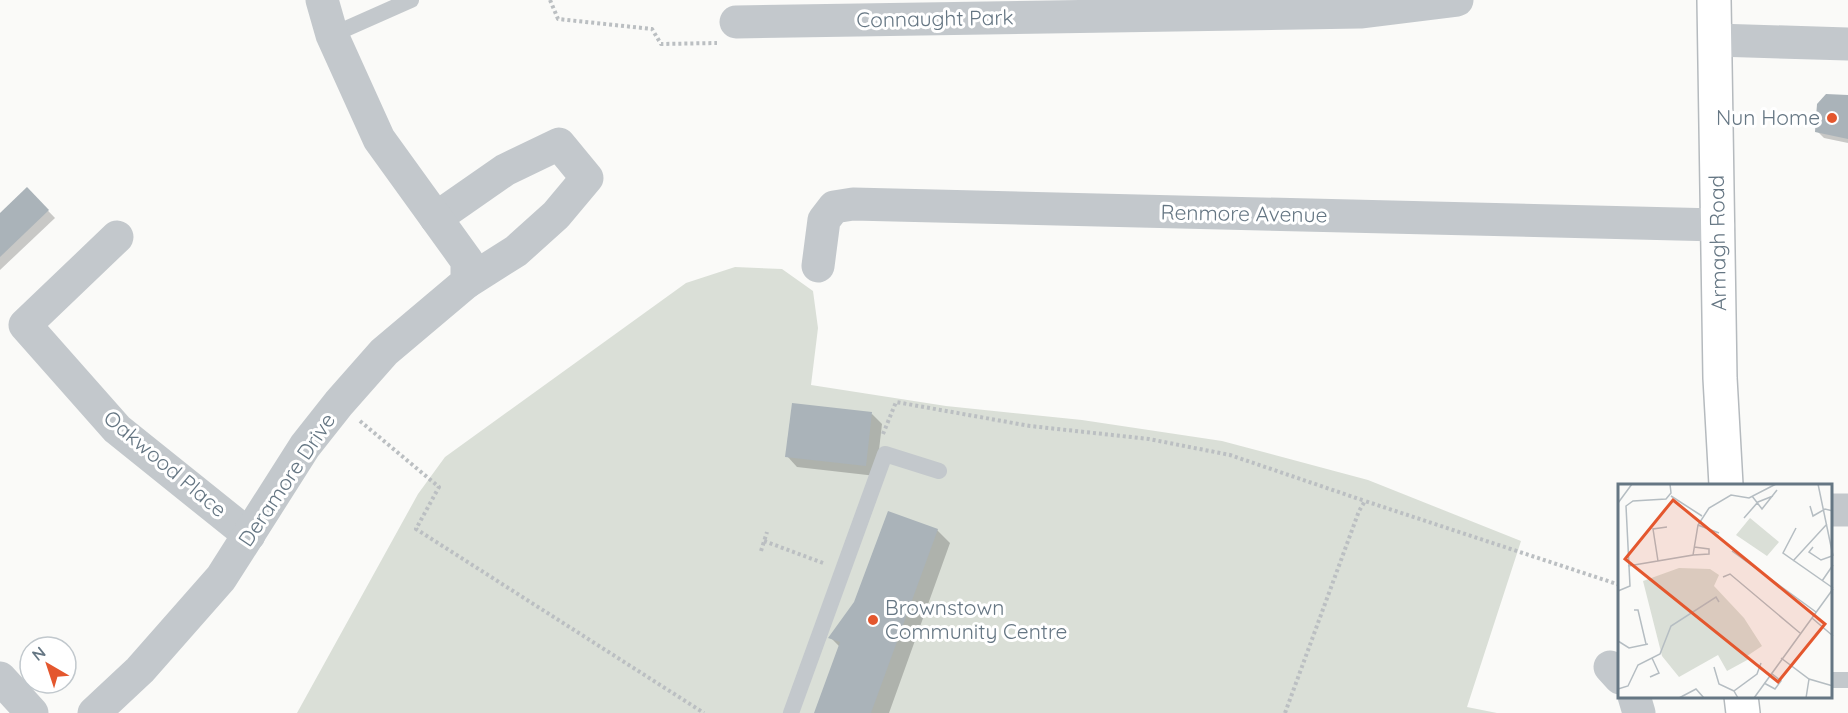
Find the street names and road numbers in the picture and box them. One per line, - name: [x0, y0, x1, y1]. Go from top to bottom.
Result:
- street label: Connaught Park: [856, 4, 1014, 32]
- street label: Armagh Road: [1703, 175, 1731, 311]
- street label: Renmore Avenue: [1160, 199, 1328, 227]
- street label: Oakwood Place: [99, 404, 232, 522]
- street label: Deramore Drive: [232, 408, 340, 551]

